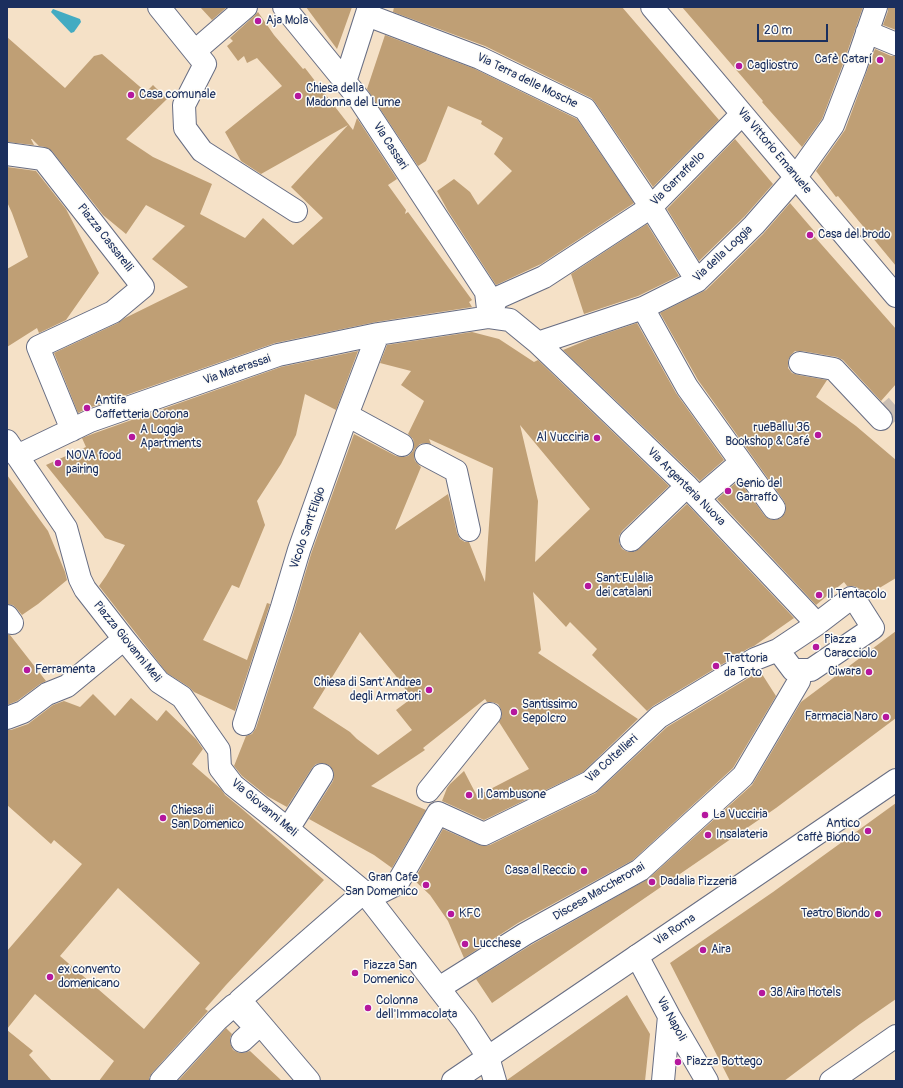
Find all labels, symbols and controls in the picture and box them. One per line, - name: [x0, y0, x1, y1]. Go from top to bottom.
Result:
- place label: Aja Mola: [266, 14, 308, 28]
- marker: Aja Mola: [253, 16, 263, 26]
- scale bar: [759, 16, 830, 42]
- text: 20 m: [764, 23, 792, 38]
- street label: Via Terra delle Mosche: [474, 50, 580, 112]
- place label: Cafè Catarí: [814, 53, 872, 67]
- marker: Cafè Catarí: [875, 55, 885, 65]
- place label: Cagliostro: [747, 59, 798, 73]
- marker: Cagliostro: [734, 61, 744, 71]
- place label: Chiesa della Madonna del Lume: [306, 82, 400, 110]
- place label: Casa comunale: [139, 88, 216, 102]
- marker: Casa comunale: [126, 90, 136, 100]
- marker: Chiesa della Madonna del Lume: [293, 91, 303, 101]
- street label: Via Vittorio Emanuele: [734, 105, 814, 197]
- street label: Via Cassari: [369, 120, 411, 172]
- street label: Via Garraffello: [648, 149, 708, 209]
- street label: Piazza Cassarelli: [74, 201, 136, 275]
- street label: Via della Loggia: [690, 223, 756, 285]
- place label: Casa del brodo: [818, 228, 890, 242]
- marker: Casa del brodo: [805, 230, 815, 240]
- street label: Via Materassai: [201, 352, 273, 388]
- place label: Antifa Caffetteria Corona: [95, 394, 189, 422]
- marker: Antifa Caffetteria Corona: [82, 403, 92, 413]
- place label: rueBallu 36 Bookshop & Café: [725, 421, 810, 449]
- place label: A Loggia Apartments: [140, 423, 201, 451]
- marker: rueBallu 36 Bookshop & Café: [813, 430, 823, 440]
- place label: Al Vucciria: [536, 431, 589, 445]
- marker: A Loggia Apartments: [127, 432, 137, 442]
- marker: Al Vucciria: [592, 433, 602, 443]
- street label: Via Argenteria Nuova: [644, 445, 728, 529]
- place label: NOVA food pairing: [66, 449, 121, 477]
- marker: NOVA food pairing: [53, 458, 63, 468]
- place label: Genio del Garraffo: [736, 477, 782, 505]
- street label: Vicolo Sant'Eligio: [287, 485, 329, 571]
- marker: Genio del Garraffo: [723, 486, 733, 496]
- place label: Sant'Eulalia dei catalani: [596, 572, 653, 600]
- marker: Sant'Eulalia dei catalani: [583, 581, 593, 591]
- place label: Il Tentacolo: [827, 588, 886, 602]
- marker: Il Tentacolo: [814, 590, 824, 600]
- street label: Piazza Giovanni Meli: [90, 599, 164, 685]
- place label: Piazza Caracciolo: [824, 633, 877, 661]
- marker: Piazza Caracciolo: [811, 642, 821, 652]
- place label: Trattoria da Toto: [724, 652, 768, 680]
- marker: Trattoria da Toto: [711, 661, 721, 671]
- place label: Ferramenta: [35, 663, 95, 677]
- marker: Ferramenta: [22, 665, 32, 675]
- place label: Ciwara: [828, 665, 861, 679]
- marker: Ciwara: [864, 667, 874, 677]
- place label: Chiesa di Sant'Andrea degli Armatori: [314, 676, 421, 704]
- marker: Chiesa di Sant'Andrea degli Armatori: [424, 685, 434, 695]
- place label: Santissimo Sepolcro: [522, 698, 578, 726]
- marker: Santissimo Sepolcro: [509, 707, 519, 717]
- place label: Farmacia Naro: [805, 710, 878, 724]
- marker: Farmacia Naro: [881, 712, 891, 722]
- street label: Via Coltellieri: [583, 732, 641, 786]
- street label: Via Giovanni Meli: [228, 776, 300, 840]
- place label: Il Cambusone: [477, 788, 546, 802]
- marker: Il Cambusone: [464, 790, 474, 800]
- place label: Chiesa di San Domenico: [171, 804, 244, 832]
- place label: La Vucciria: [713, 808, 768, 822]
- marker: La Vucciria: [700, 810, 710, 820]
- marker: Chiesa di San Domenico: [158, 813, 168, 823]
- place label: Antico caffè Biondo: [797, 817, 860, 845]
- marker: Antico caffè Biondo: [863, 826, 873, 836]
- place label: Insalateria: [716, 828, 768, 842]
- marker: Insalateria: [703, 830, 713, 840]
- street label: Discesa Maccheronai: [551, 860, 647, 924]
- place label: Casa al Reccio: [505, 864, 576, 878]
- marker: Casa al Reccio: [579, 866, 589, 876]
- place label: Gran Cafe San Domenico: [345, 871, 418, 899]
- place label: Dadalia Pizzeria: [660, 875, 737, 889]
- marker: Dadalia Pizzeria: [647, 877, 657, 887]
- marker: Gran Cafe San Domenico: [421, 880, 431, 890]
- place label: KFC: [459, 907, 481, 921]
- place label: Teatro Biondo: [801, 907, 870, 921]
- marker: KFC: [446, 909, 456, 919]
- marker: Teatro Biondo: [873, 909, 883, 919]
- street label: Via Roma: [652, 911, 698, 949]
- place label: Lucchese: [473, 937, 521, 951]
- marker: Lucchese: [460, 939, 470, 949]
- place label: Aira: [711, 943, 731, 957]
- marker: Aira: [698, 945, 708, 955]
- place label: Piazza San Domenico: [363, 959, 417, 987]
- place label: ex convento domenicano: [58, 963, 121, 991]
- marker: Piazza San Domenico: [350, 968, 360, 978]
- marker: ex convento domenicano: [45, 972, 55, 982]
- place label: 38 Aira Hotels: [770, 986, 841, 1000]
- marker: 38 Aira Hotels: [757, 988, 767, 998]
- place label: Colonna dell'Immacolata: [376, 994, 457, 1022]
- street label: Via Napoli: [653, 994, 689, 1044]
- marker: Colonna dell'Immacolata: [363, 1003, 373, 1013]
- place label: Piazza Bottego: [686, 1055, 762, 1069]
- marker: Piazza Bottego: [673, 1057, 683, 1067]

